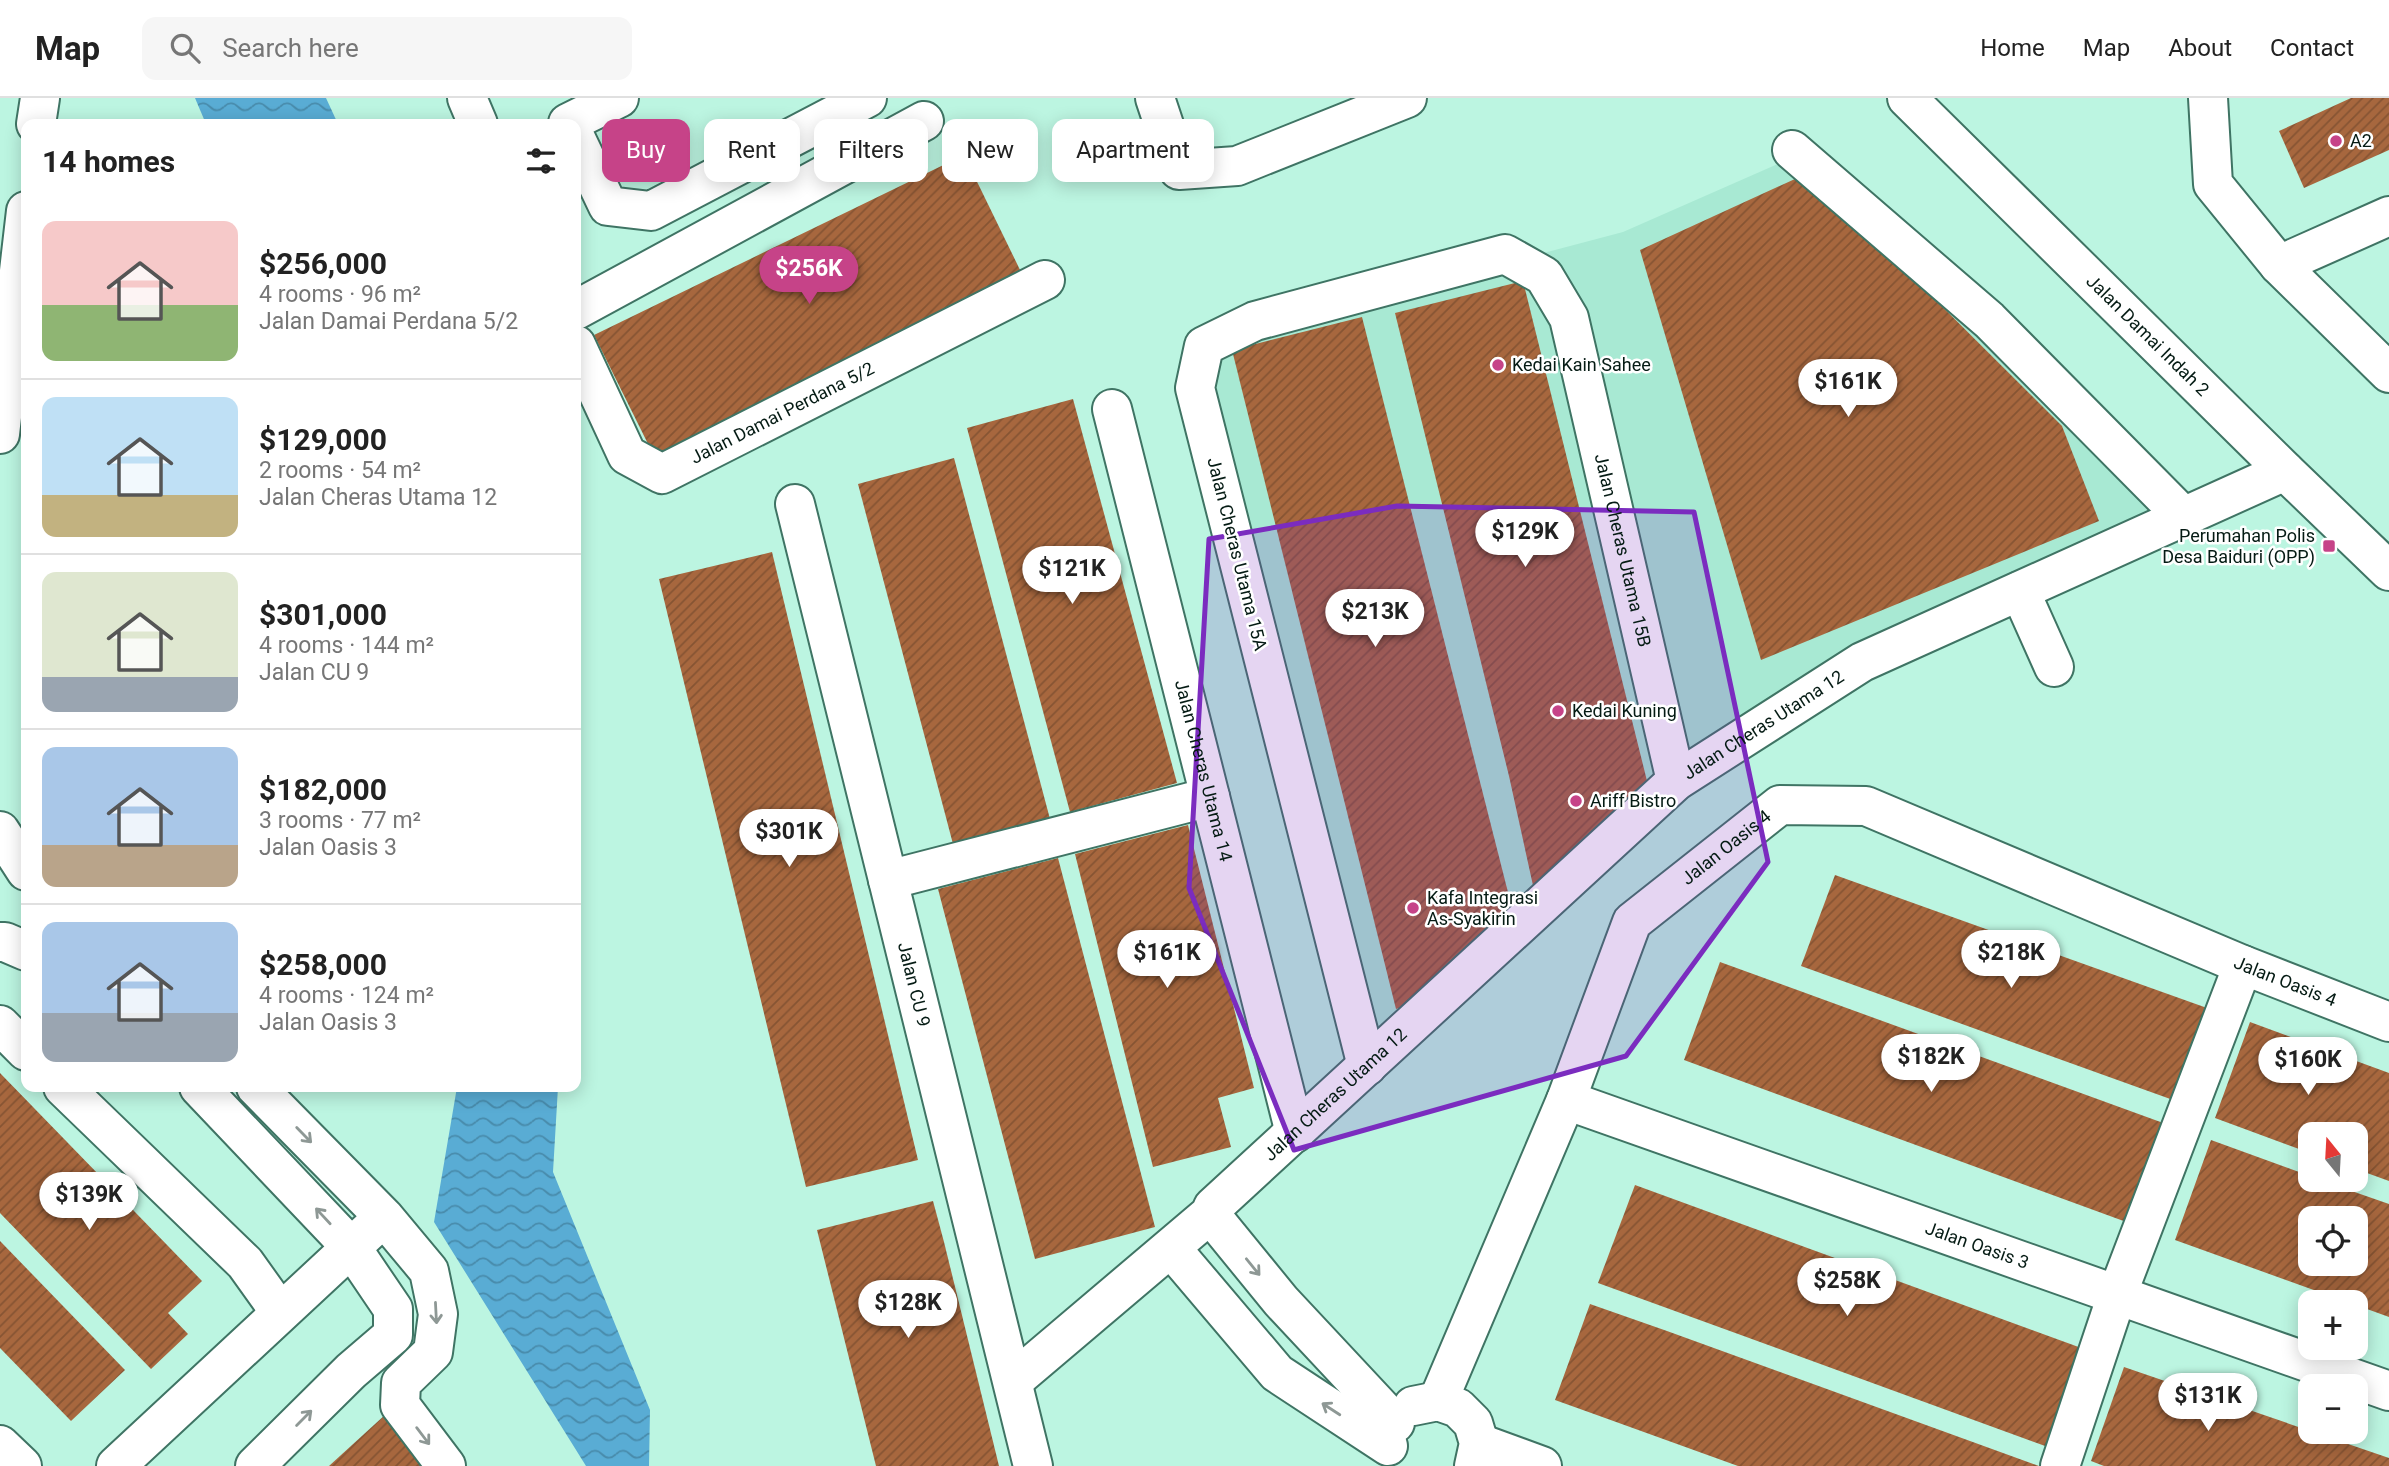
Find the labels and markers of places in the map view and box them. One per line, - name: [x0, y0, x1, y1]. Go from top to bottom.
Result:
- place label: A2: [2350, 130, 2372, 151]
- marker: A2: [2328, 133, 2344, 149]
- pin: $256K: [760, 246, 858, 306]
- place label: Kedai Kain Sahee: [1512, 354, 1651, 375]
- marker: Kedai Kain Sahee: [1490, 357, 1506, 373]
- pin: $161K: [1799, 360, 1897, 419]
- pin: $129K: [1476, 510, 1574, 569]
- place label: Perumahan Polis Desa Baiduri (OPP): [2162, 525, 2315, 568]
- marker: Perumahan Polis Desa Baiduri (OPP): [2321, 538, 2337, 554]
- pin: $121K: [1023, 546, 1121, 606]
- pin: $213K: [1326, 589, 1424, 649]
- place label: Kedai Kuning: [1572, 700, 1677, 721]
- marker: Kedai Kuning: [1550, 703, 1566, 719]
- place label: Ariff Bistro: [1590, 790, 1676, 811]
- marker: Ariff Bistro: [1568, 793, 1584, 809]
- pin: $301K: [740, 810, 838, 869]
- place label: Kafa Integrasi As-Syakirin: [1427, 887, 1538, 929]
- marker: Kafa Integrasi As-Syakirin: [1405, 900, 1421, 916]
- pin: $161K: [1118, 930, 1216, 990]
- pin: $218K: [1962, 930, 2060, 990]
- pin: $182K: [1882, 1034, 1980, 1094]
- pin: $160K: [2259, 1038, 2357, 1097]
- pin: $139K: [40, 1172, 138, 1232]
- pin: $258K: [1798, 1258, 1896, 1318]
- pin: $128K: [859, 1280, 957, 1340]
- pin: $131K: [2159, 1374, 2257, 1433]

